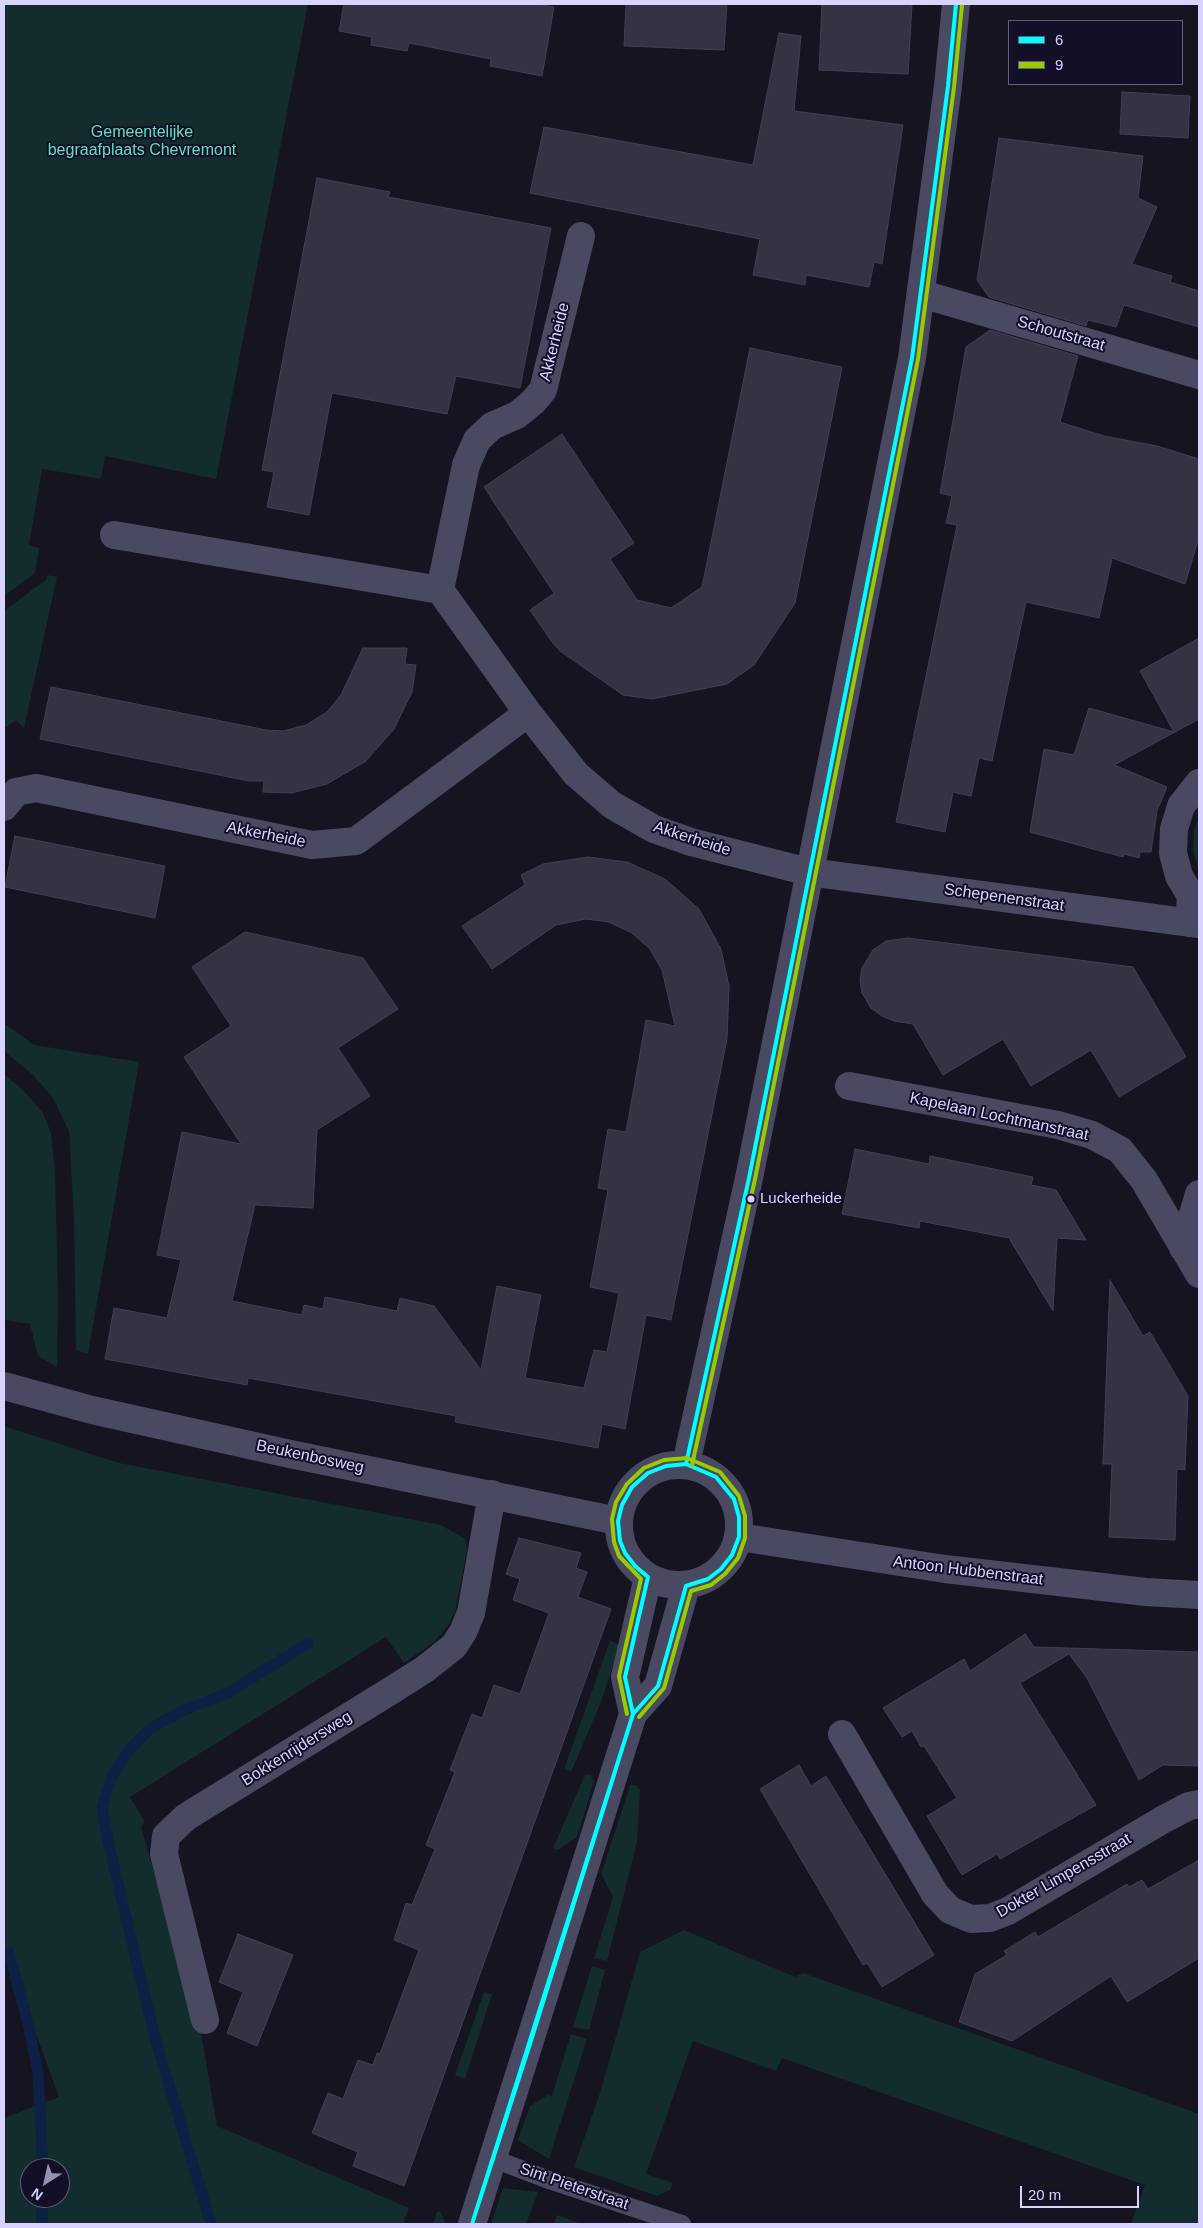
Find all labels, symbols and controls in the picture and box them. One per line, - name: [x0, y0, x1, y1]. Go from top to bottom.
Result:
- legend: [1008, 20, 1183, 85]
- text: 6: [1055, 31, 1063, 48]
- text: 9: [1055, 56, 1063, 73]
- park label: Gemeentelijke begraafplaats Chevremont: [48, 123, 236, 161]
- street label: Akkerheide: [536, 301, 574, 383]
- street label: Schoutstraat: [1015, 312, 1107, 356]
- street label: Akkerheide: [225, 818, 307, 852]
- street label: Akkerheide: [651, 818, 733, 860]
- street label: Schepenenstraat: [943, 880, 1065, 916]
- street label: Kapelaan Lochtmanstraat: [908, 1089, 1090, 1145]
- place label: Luckerheide: [760, 1190, 842, 1208]
- marker: Luckerheide: [746, 1194, 756, 1204]
- street label: Beukenbosweg: [254, 1436, 366, 1478]
- street label: Antoon Hubbenstraat: [892, 1552, 1044, 1590]
- street label: Bokkenrijdersweg: [238, 1707, 356, 1791]
- street label: Dokter Limpensstraat: [993, 1830, 1135, 1922]
- north arrow: [20, 2158, 70, 2208]
- street label: Sint Pieterstraat: [517, 2159, 631, 2215]
- scale bar: [1023, 2176, 1142, 2208]
- text: N: [28, 2185, 46, 2204]
- text: 20 m: [1028, 2186, 1061, 2203]

